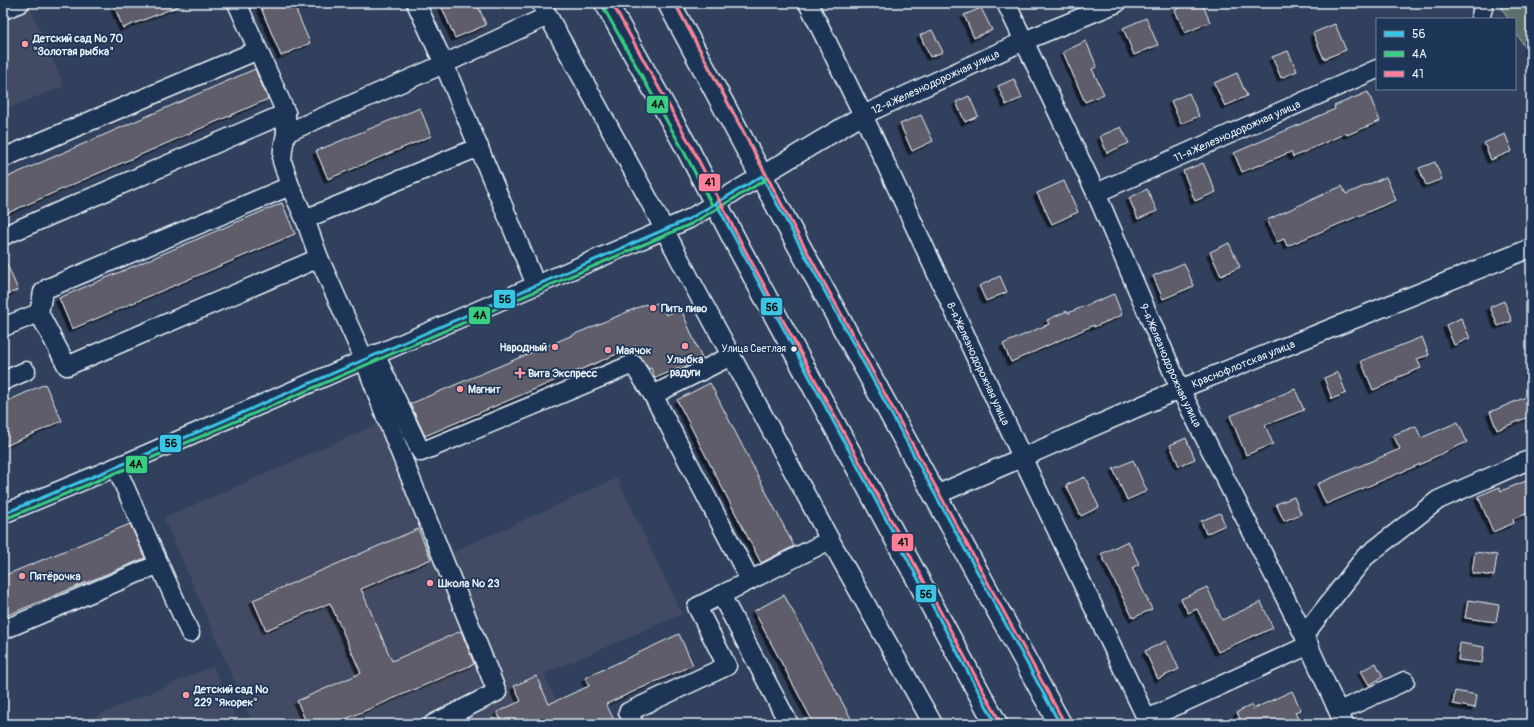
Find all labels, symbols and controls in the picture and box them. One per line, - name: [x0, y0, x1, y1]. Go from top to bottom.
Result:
- legend: [1376, 18, 1516, 90]
- text: 56: [1412, 27, 1426, 42]
- place label: Детский сад № 70 "Золотая рыбка": [32, 32, 124, 58]
- marker: Детский сад № 70 "Золотая рыбка": [20, 39, 30, 49]
- street label: 12-я Железнодорожная улица: [869, 47, 1001, 117]
- text: 4А: [1412, 47, 1427, 62]
- text: 41: [1412, 67, 1424, 82]
- line badge: 4А: [646, 95, 669, 114]
- street label: 11-я Железнодорожная улица: [1171, 97, 1302, 164]
- text: 4А: [650, 98, 666, 111]
- line badge: 41: [698, 173, 721, 192]
- text: 41: [704, 176, 715, 189]
- line badge: 56: [493, 289, 516, 309]
- text: 56: [499, 293, 512, 306]
- line badge: 56: [760, 297, 783, 316]
- street label: 8-я Железнодорожная улица: [944, 300, 1013, 427]
- text: 56: [766, 301, 779, 314]
- street label: 9-я Железнодорожная улица: [1138, 301, 1205, 429]
- place label: Пить пиво: [661, 302, 707, 315]
- marker: Пить пиво: [648, 303, 658, 313]
- line badge: 4А: [468, 306, 491, 325]
- text: 4А: [472, 309, 488, 322]
- street label: Краснофлотская улица: [1190, 337, 1297, 390]
- place label: Народный: [499, 341, 547, 354]
- marker: Улыбка радуги: [680, 341, 690, 351]
- marker: Народный: [550, 342, 560, 352]
- place label: Улица Светлая: [722, 343, 786, 355]
- place label: Маячок: [616, 344, 652, 357]
- marker: Улица Светлая: [789, 344, 799, 354]
- marker: Маячок: [603, 345, 613, 355]
- place label: Улыбка радуги: [667, 353, 703, 379]
- place label: Вита Экспресс: [528, 367, 598, 380]
- marker: Вита Экспресс: [515, 368, 525, 378]
- place label: Магнит: [468, 383, 501, 396]
- marker: Магнит: [455, 384, 465, 394]
- line badge: 56: [159, 434, 182, 453]
- text: 56: [165, 437, 178, 450]
- line badge: 4А: [125, 455, 148, 474]
- text: 4А: [128, 458, 144, 471]
- line badge: 41: [891, 533, 914, 552]
- text: 41: [897, 536, 908, 549]
- place label: Пятёрочка: [30, 570, 81, 583]
- marker: Пятёрочка: [17, 571, 27, 581]
- place label: Школа № 23: [437, 577, 500, 590]
- marker: Школа № 23: [425, 578, 435, 588]
- line badge: 56: [915, 584, 937, 603]
- text: 56: [920, 588, 933, 601]
- place label: Детский сад № 229 "Якорек": [193, 683, 269, 709]
- marker: Детский сад № 229 "Якорек": [181, 690, 191, 700]

